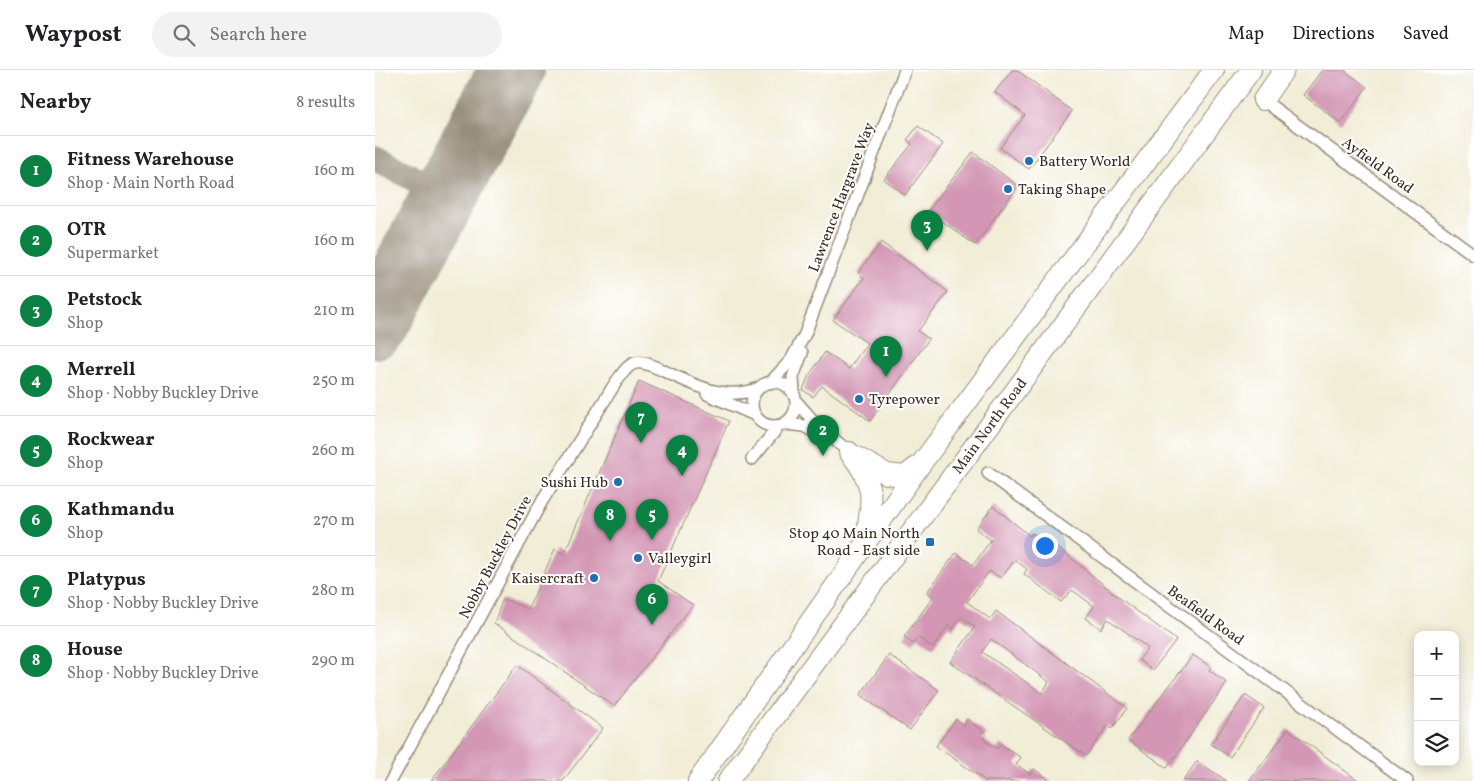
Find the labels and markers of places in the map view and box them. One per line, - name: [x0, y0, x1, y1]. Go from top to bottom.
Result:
- place label: Battery World: [1039, 152, 1131, 173]
- marker: Battery World: [1023, 155, 1035, 167]
- place label: Taking Shape: [1018, 180, 1106, 201]
- marker: Taking Shape: [1002, 183, 1014, 195]
- pin: 3: [911, 210, 943, 251]
- pin: 1: [870, 336, 902, 377]
- place label: Tyrepower: [869, 390, 940, 411]
- marker: Tyrepower: [853, 393, 865, 405]
- pin: 7: [625, 402, 657, 443]
- pin: 2: [807, 415, 839, 456]
- pin: 4: [666, 435, 698, 476]
- place label: Sushi Hub: [540, 473, 608, 494]
- marker: Sushi Hub: [612, 476, 624, 488]
- pin: 5: [636, 499, 668, 540]
- pin: 8: [594, 500, 626, 541]
- place label: Stop 40 Main North Road - East side: [789, 524, 920, 562]
- marker: Stop 40 Main North Road - East side: [924, 536, 936, 548]
- place label: Valleygirl: [648, 549, 711, 570]
- marker: Valleygirl: [632, 552, 644, 564]
- place label: Kaisercraft: [511, 569, 584, 590]
- marker: Kaisercraft: [588, 572, 600, 584]
- pin: 6: [636, 584, 668, 625]

